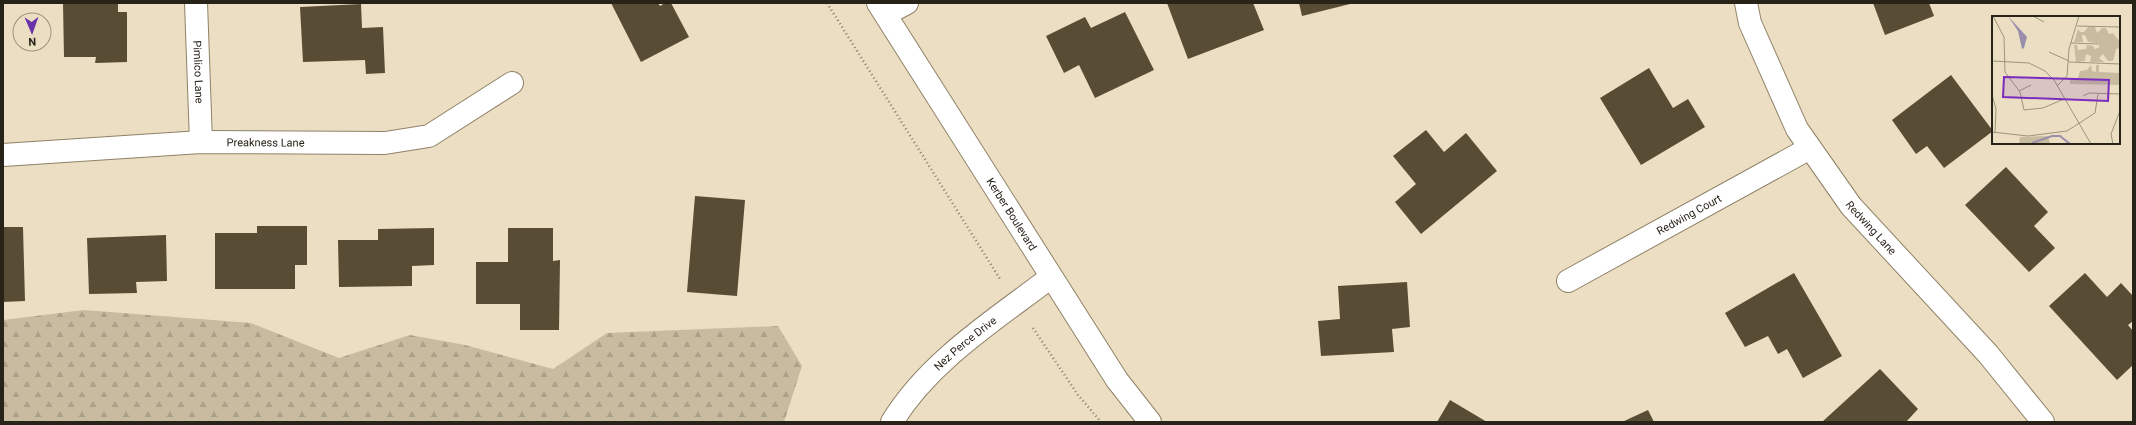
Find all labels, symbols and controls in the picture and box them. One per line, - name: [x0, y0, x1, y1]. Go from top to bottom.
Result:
- north arrow: [12, 12, 52, 52]
- inset map: [1992, 16, 2120, 144]
- text: N: [28, 35, 36, 48]
- street label: Pimlico Lane: [190, 40, 206, 104]
- street label: Preakness Lane: [227, 136, 305, 150]
- street label: Kerber Boulevard: [984, 176, 1039, 253]
- street label: Redwing Court: [1655, 192, 1724, 238]
- street label: Redwing Lane: [1843, 199, 1899, 258]
- street label: Nez Perce Drive: [931, 314, 999, 373]

